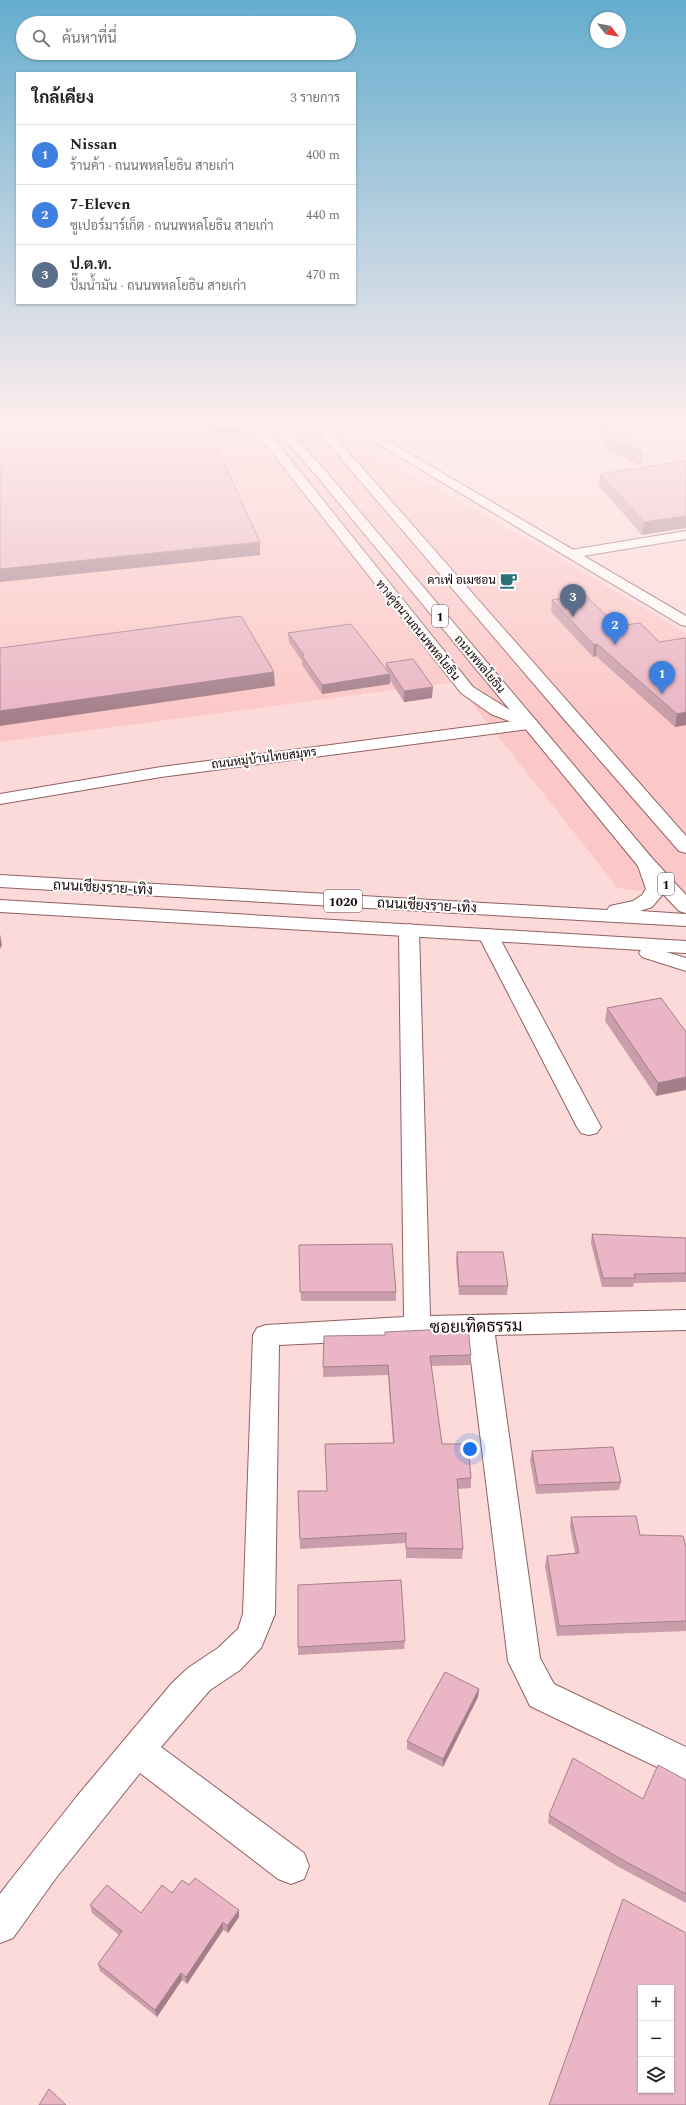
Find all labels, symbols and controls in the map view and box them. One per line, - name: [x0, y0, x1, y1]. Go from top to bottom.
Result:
- north arrow: [590, 12, 626, 48]
- search box: [16, 16, 356, 60]
- icon: search: [30, 27, 52, 49]
- text: ค้นหาที่นี่: [62, 27, 117, 50]
- text: ใกล้เคียง: [32, 85, 94, 111]
- text: 3 รายการ: [290, 88, 340, 108]
- text: Nissan: [70, 133, 117, 156]
- text: 1: [41, 145, 49, 165]
- text: 400 m: [306, 145, 340, 165]
- text: ร้านค้า · ถนนพหลโยธิน สายเก่า: [70, 156, 234, 176]
- text: 7-Eleven: [70, 193, 130, 216]
- text: 2: [41, 205, 49, 225]
- text: 440 m: [306, 205, 340, 225]
- text: ซูเปอร์มาร์เก็ต · ถนนพหลโยธิน สายเก่า: [70, 216, 274, 236]
- text: ป.ต.ท.: [70, 253, 112, 276]
- text: 3: [41, 265, 49, 285]
- text: 470 m: [306, 265, 340, 285]
- text: ปั๊มน้ำมัน · ถนนพหลโยธิน สายเก่า: [70, 276, 246, 296]
- cafe icon: คาเฟ่ อเมซอน: [499, 570, 519, 590]
- place label: คาเฟ่ อเมซอน: [427, 571, 496, 590]
- street label: ทางคู่ขนานถนนพหลโยธิน: [371, 575, 465, 685]
- pin: 3: [560, 584, 586, 617]
- road number: 1: [432, 605, 448, 627]
- pin: 2: [602, 612, 628, 645]
- street label: ถนนพหลโยธิน: [450, 631, 510, 698]
- pin: 1: [649, 661, 675, 694]
- street label: ถนนหมู่บ้านไทยสมุทร: [210, 743, 318, 774]
- road number: 1: [658, 873, 674, 895]
- street label: ถนนเชียงราย-เทิง: [53, 874, 153, 901]
- road number: 1020: [324, 890, 362, 912]
- street label: ถนนเชียงราย-เทิง: [377, 892, 477, 919]
- street label: ซอยเทิดธรรม: [429, 1313, 523, 1341]
- your location: [460, 1439, 480, 1459]
- map controls: [638, 1985, 674, 2093]
- button: +: [638, 1985, 674, 2021]
- button: −: [638, 2021, 674, 2057]
- button: layers: [638, 2057, 674, 2093]

